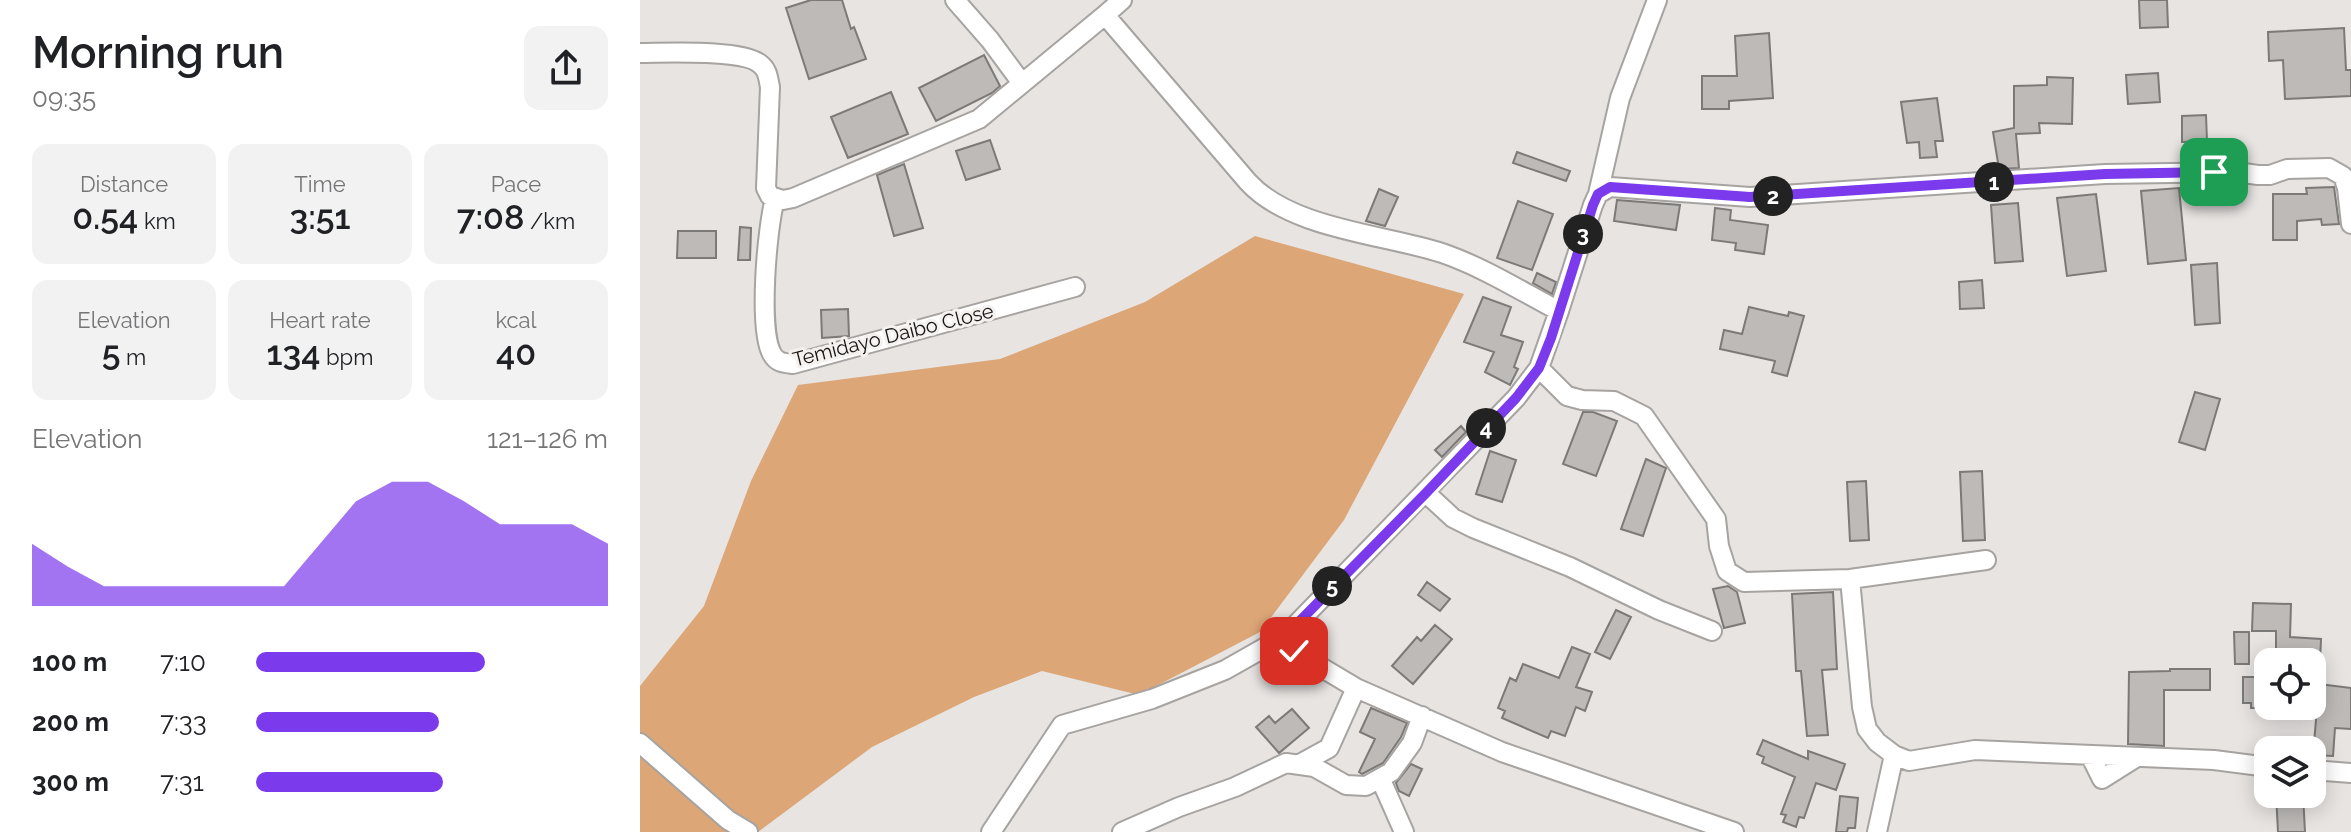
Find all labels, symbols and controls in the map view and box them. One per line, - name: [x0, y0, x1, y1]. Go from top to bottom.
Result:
- button: share: [524, 26, 608, 110]
- text: Morning run: [32, 27, 284, 78]
- text: 09:35: [32, 83, 96, 113]
- pin: [2180, 138, 2248, 206]
- icon: arrive: [2192, 150, 2236, 194]
- pin: 1: [1974, 162, 2014, 202]
- text: 1: [1989, 169, 1999, 195]
- text: Distance: [80, 171, 168, 197]
- text: Time: [294, 171, 346, 197]
- text: Pace: [491, 171, 541, 197]
- pin: 2: [1753, 176, 1793, 216]
- text: 2: [1767, 183, 1779, 209]
- text: 0.54: [72, 197, 138, 237]
- text: 3:51: [290, 197, 351, 237]
- text: 7:08: [457, 197, 524, 237]
- text: km: [138, 208, 176, 234]
- text: /km: [524, 208, 575, 234]
- pin: 3: [1563, 214, 1603, 254]
- text: 3: [1577, 221, 1589, 247]
- street label: Temidayo Daibo Close: [790, 298, 996, 372]
- text: Elevation: [77, 307, 171, 333]
- text: Heart rate: [269, 307, 371, 333]
- text: kcal: [495, 307, 537, 333]
- text: 5: [102, 333, 120, 373]
- text: 134: [267, 333, 320, 373]
- text: 40: [496, 333, 536, 373]
- text: m: [120, 344, 146, 370]
- text: bpm: [320, 344, 373, 370]
- pin: 4: [1466, 408, 1506, 448]
- text: 4: [1480, 415, 1492, 441]
- text: Elevation: [32, 424, 142, 454]
- text: 121–126 m: [487, 424, 608, 454]
- pin: 5: [1312, 566, 1352, 606]
- text: 5: [1326, 573, 1338, 599]
- pin: [1260, 617, 1328, 685]
- icon: check: [1272, 629, 1316, 673]
- text: 100 m: [32, 647, 107, 677]
- text: 7:10: [160, 647, 206, 677]
- map controls: [2254, 648, 2326, 808]
- button: locate: [2254, 648, 2326, 720]
- text: 200 m: [32, 707, 109, 737]
- text: 7:33: [160, 707, 207, 737]
- button: layers: [2254, 736, 2326, 808]
- text: 300 m: [32, 767, 109, 797]
- text: 7:31: [160, 767, 204, 797]

